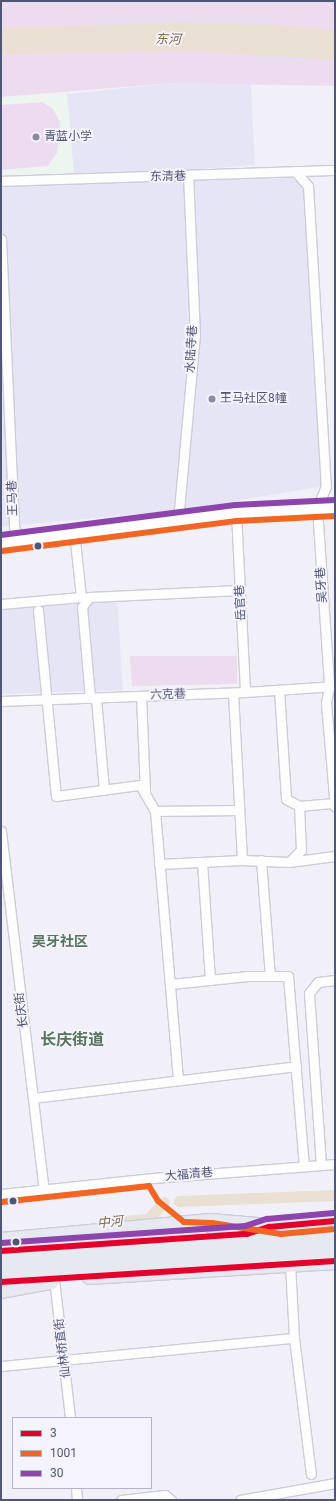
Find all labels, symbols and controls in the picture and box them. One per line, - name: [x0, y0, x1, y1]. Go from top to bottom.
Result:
- water label: 东河: [155, 32, 181, 48]
- place label: 青蓝小学: [44, 130, 92, 144]
- marker: 青蓝小学: [31, 132, 41, 142]
- street label: 东清巷: [150, 169, 186, 185]
- street label: 水陆寺巷: [184, 325, 200, 373]
- place label: 王马社区8幢: [220, 392, 287, 406]
- marker: 王马社区8幢: [207, 394, 217, 404]
- street label: 王马巷: [5, 480, 21, 516]
- unlabelled marker: [33, 541, 43, 551]
- street label: 吴牙巷: [314, 567, 330, 603]
- street label: 岳官巷: [233, 585, 249, 621]
- street label: 六克巷: [150, 687, 186, 703]
- district label: 吴牙社区: [32, 933, 88, 949]
- street label: 长庆街: [13, 991, 31, 1029]
- district label: 长庆街道: [40, 1030, 104, 1050]
- street label: 大福清巷: [164, 1166, 214, 1184]
- unlabelled marker: [8, 1196, 18, 1206]
- water label: 中河: [96, 1214, 124, 1232]
- unlabelled marker: [11, 1237, 21, 1247]
- street label: 仙林桥直街: [52, 1317, 74, 1379]
- legend: [12, 1417, 152, 1489]
- text: 3: [50, 1426, 57, 1440]
- text: 1001: [50, 1446, 77, 1460]
- text: 30: [50, 1466, 64, 1480]

